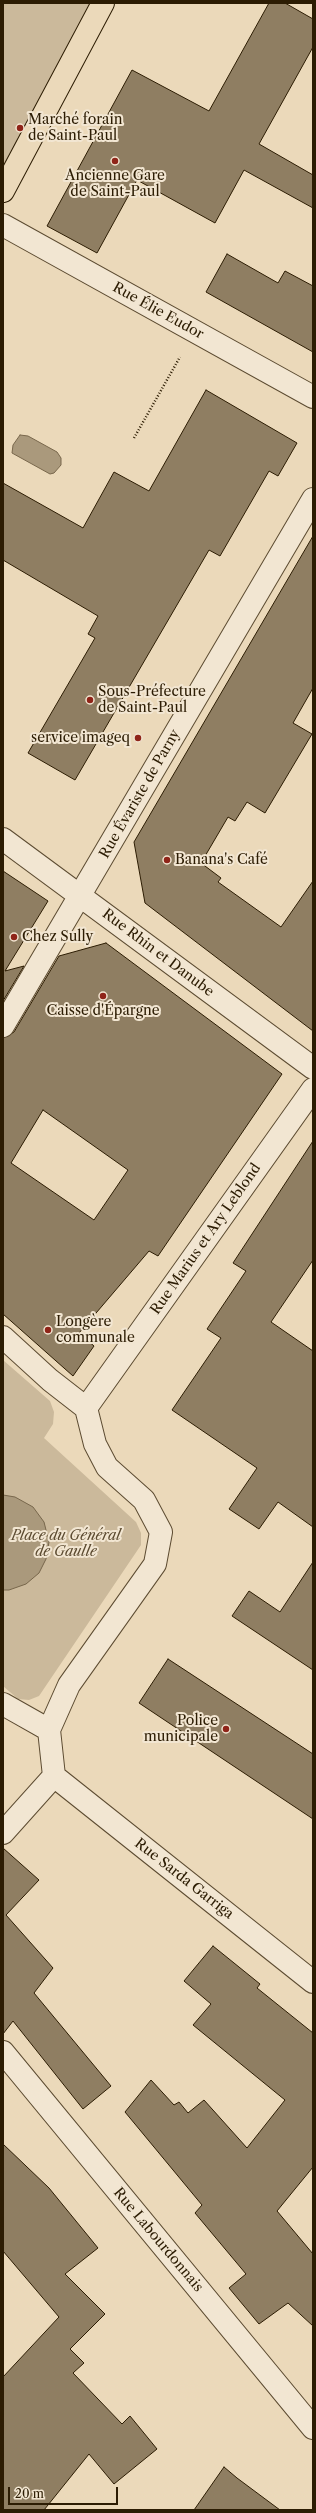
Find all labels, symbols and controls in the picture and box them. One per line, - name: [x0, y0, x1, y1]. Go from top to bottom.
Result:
- place label: Marché forain de Saint-Paul: [28, 112, 122, 144]
- marker: Marché forain de Saint-Paul: [15, 123, 25, 133]
- marker: Ancienne Gare de Saint-Paul: [110, 156, 120, 166]
- place label: Ancienne Gare de Saint-Paul: [65, 168, 165, 200]
- street label: Rue Élie Eudor: [110, 279, 206, 343]
- place label: Sous-Préfecture de Saint-Paul: [98, 684, 206, 716]
- marker: Sous-Préfecture de Saint-Paul: [85, 695, 95, 705]
- street label: Rue Évariste de Parny: [96, 727, 184, 861]
- place label: service imageq: [31, 730, 130, 746]
- marker: service imageq: [133, 733, 143, 743]
- place label: Banana's Café: [175, 852, 268, 868]
- marker: Banana's Café: [162, 855, 172, 865]
- street label: Rue Rhin et Danube: [99, 906, 217, 1000]
- place label: Chez Sully: [22, 929, 93, 945]
- marker: Chez Sully: [9, 932, 19, 942]
- marker: Caisse d'Épargne: [98, 991, 108, 1001]
- place label: Caisse d'Épargne: [46, 1003, 160, 1019]
- street label: Rue Marius et Ary Leblond: [147, 1160, 265, 1318]
- place label: Longère communale: [56, 1314, 135, 1346]
- marker: Longère communale: [43, 1325, 53, 1335]
- park label: Place du Général de Gaulle: [11, 1528, 121, 1560]
- place label: Police municipale: [144, 1713, 218, 1746]
- marker: Police municipale: [221, 1724, 231, 1734]
- street label: Rue Sarda Garriga: [131, 1835, 237, 1923]
- street label: Rue Labourdonnais: [110, 2185, 206, 2295]
- scale bar: [10, 2479, 120, 2505]
- text: 20 m: [15, 2486, 44, 2501]

